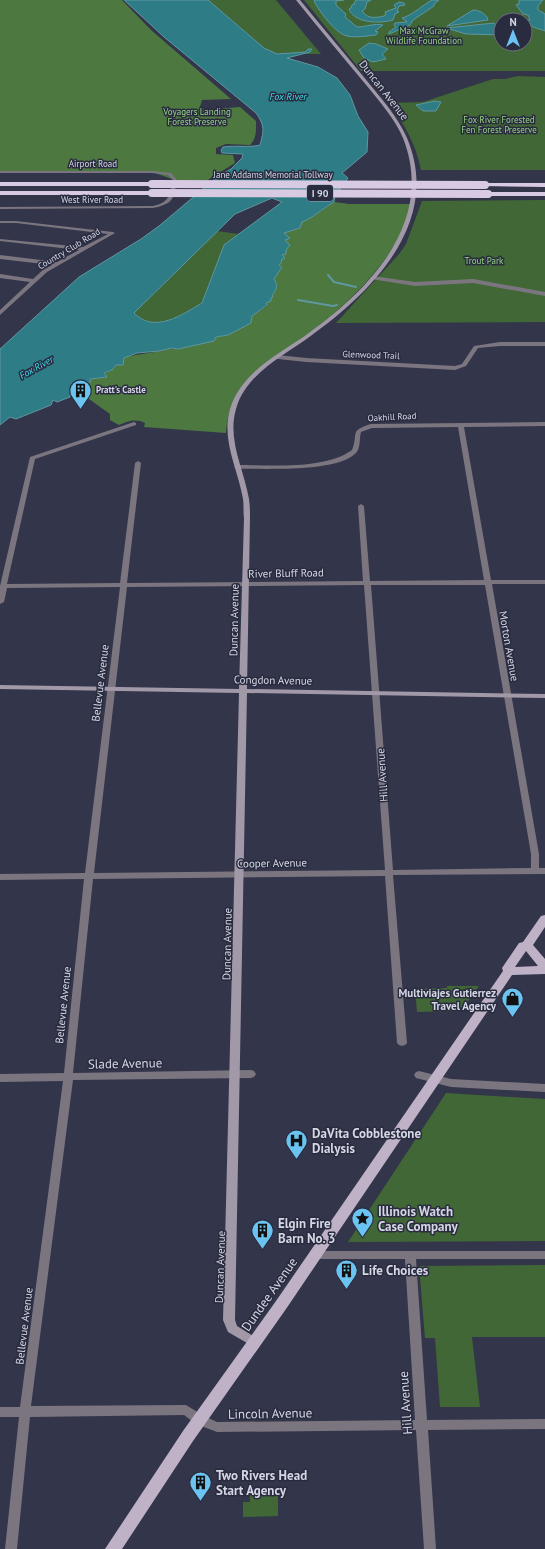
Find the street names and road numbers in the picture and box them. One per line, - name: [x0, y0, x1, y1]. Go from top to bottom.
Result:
- street label: Duncan Avenue: [356, 57, 412, 123]
- street label: Airport Road: [69, 158, 117, 169]
- street label: Jane Addams Memorial Tollway: [212, 169, 333, 180]
- road number: I 90: [307, 185, 333, 201]
- street label: West River Road: [61, 194, 123, 205]
- street label: Country Club Road: [36, 226, 102, 272]
- street label: Glenwood Trail: [342, 348, 400, 361]
- street label: Oakhill Road: [367, 410, 417, 423]
- street label: River Bluff Road: [248, 565, 324, 581]
- street label: Duncan Avenue: [226, 583, 242, 656]
- street label: Morton Avenue: [496, 610, 522, 683]
- street label: Bellevue Avenue: [88, 643, 112, 722]
- street label: Congdon Avenue: [234, 672, 313, 688]
- street label: Hill Avenue: [373, 747, 391, 802]
- street label: Cooper Avenue: [237, 855, 307, 871]
- street label: Duncan Avenue: [219, 907, 235, 980]
- street label: Bellevue Avenue: [52, 965, 74, 1044]
- street label: Slade Avenue: [88, 1054, 162, 1073]
- street label: Duncan Avenue: [212, 1230, 228, 1303]
- street label: Dundee Avenue: [238, 1254, 301, 1335]
- street label: Bellevue Avenue: [12, 1286, 36, 1365]
- street label: Hill Avenue: [395, 1371, 416, 1435]
- street label: Lincoln Avenue: [228, 1404, 312, 1423]

